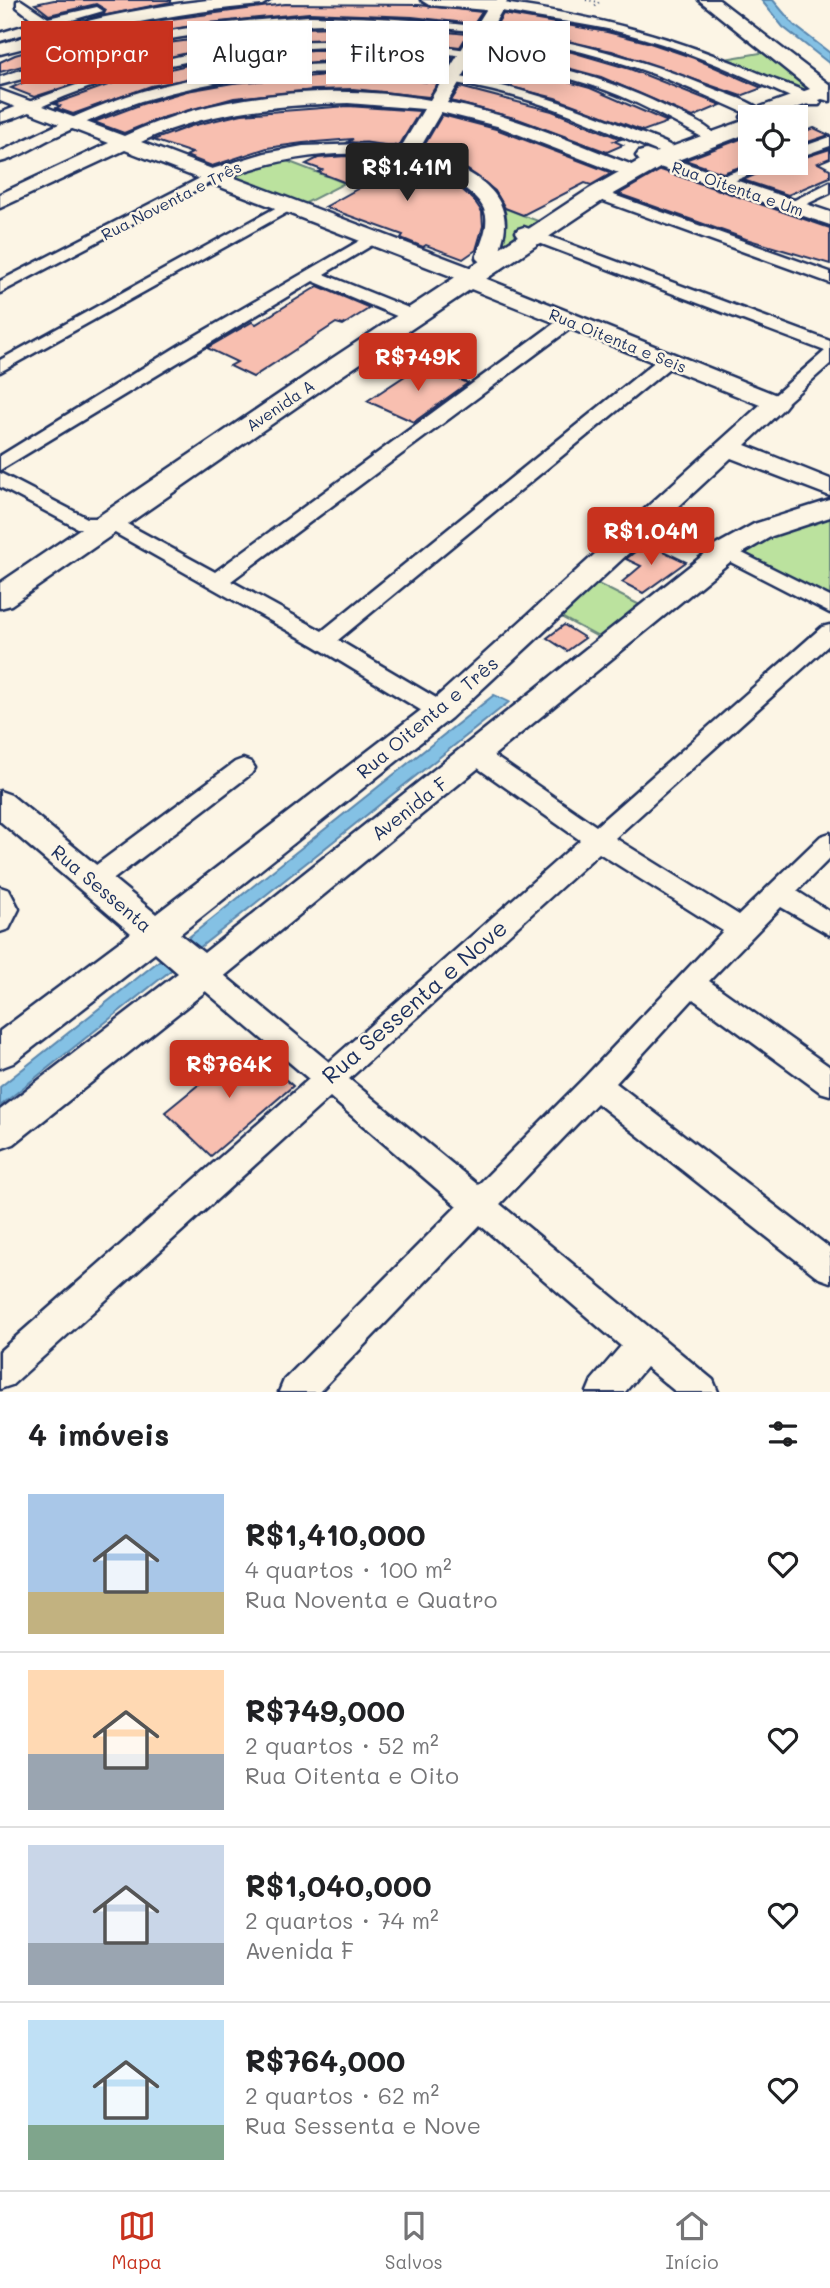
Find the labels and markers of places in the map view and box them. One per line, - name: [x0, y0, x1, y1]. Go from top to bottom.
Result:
- pin: R$1.41M: [342, 144, 472, 203]
- pin: R$749K: [361, 334, 475, 393]
- pin: R$1.04M: [586, 508, 716, 567]
- pin: R$764K: [172, 1040, 286, 1100]

